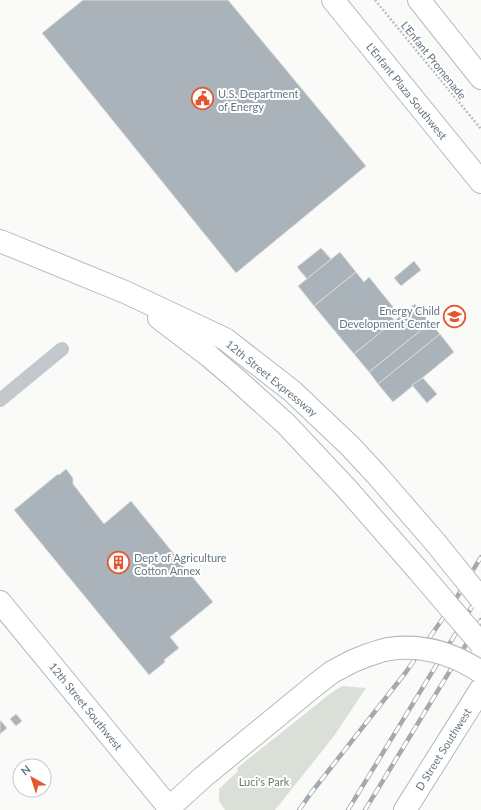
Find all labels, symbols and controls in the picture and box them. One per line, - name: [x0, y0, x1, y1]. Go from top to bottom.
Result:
- street label: L'Enfant Promenade: [399, 19, 469, 102]
- street label: L'Enfant Plaza Southwest: [364, 40, 450, 142]
- public building icon: U.S. Department of Energy: [190, 86, 216, 112]
- place label: U.S. Department of Energy: [218, 87, 298, 113]
- school or university icon: Energy Child Development Center: [442, 303, 468, 329]
- place label: Energy Child Development Center: [339, 304, 440, 330]
- street label: 12th Street Expressway: [224, 337, 321, 419]
- building icon: Dept of Agriculture Cotton Annex: [106, 550, 132, 576]
- place label: Dept of Agriculture Cotton Annex: [134, 551, 227, 577]
- street label: 12th Street Southwest: [47, 660, 125, 752]
- street label: D Street Southwest: [412, 705, 474, 792]
- north arrow: [12, 758, 52, 798]
- text: N: [18, 762, 33, 778]
- park label: Luci's Park: [239, 775, 290, 788]

